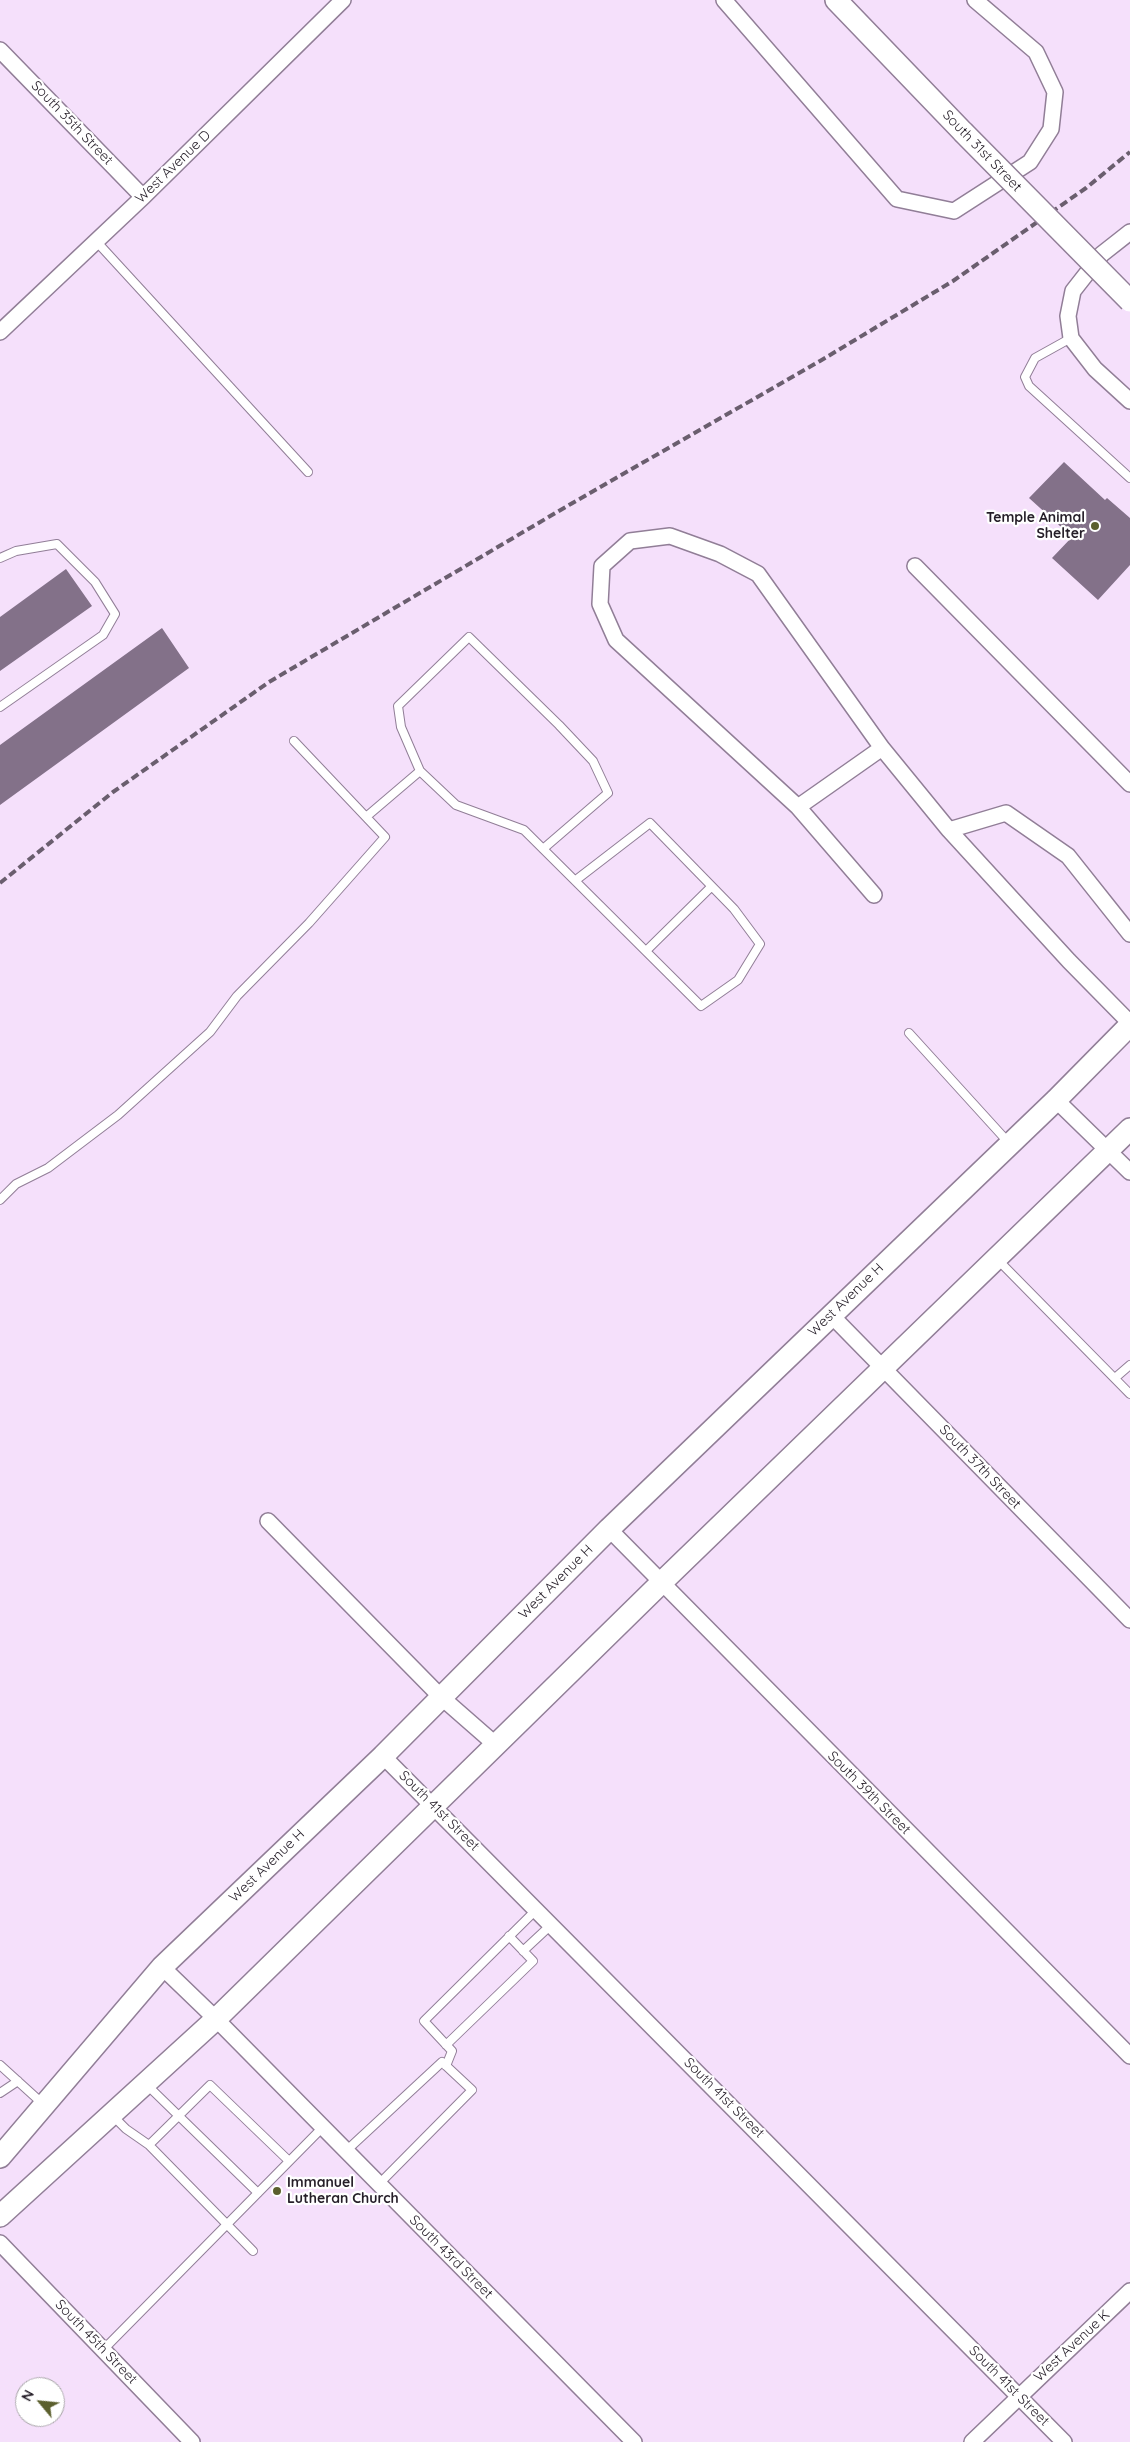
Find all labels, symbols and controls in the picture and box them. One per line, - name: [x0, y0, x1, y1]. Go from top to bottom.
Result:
- street label: South 35th Street: [28, 77, 116, 169]
- street label: South 31st Street: [939, 107, 1025, 195]
- street label: West Avenue D: [132, 127, 214, 207]
- place label: Temple Animal Shelter: [986, 510, 1085, 542]
- marker: Temple Animal Shelter: [1089, 520, 1101, 532]
- street label: West Avenue H: [805, 1260, 887, 1340]
- street label: South 37th Street: [936, 1422, 1024, 1512]
- street label: West Avenue H: [515, 1541, 597, 1623]
- street label: South 39th Street: [824, 1748, 914, 1838]
- street label: South 41st Street: [395, 1767, 483, 1855]
- street label: West Avenue H: [226, 1826, 308, 1906]
- street label: South 41st Street: [680, 2054, 768, 2142]
- place label: Immanuel Lutheran Church: [287, 2175, 399, 2208]
- marker: Immanuel Lutheran Church: [271, 2185, 283, 2197]
- street label: South 43rd Street: [406, 2212, 496, 2302]
- street label: South 45th Street: [52, 2296, 140, 2388]
- street label: West Avenue K: [1031, 2307, 1113, 2385]
- street label: South 41st Street: [965, 2342, 1053, 2430]
- north arrow: [15, 2377, 65, 2427]
- text: N: [17, 2387, 38, 2404]

